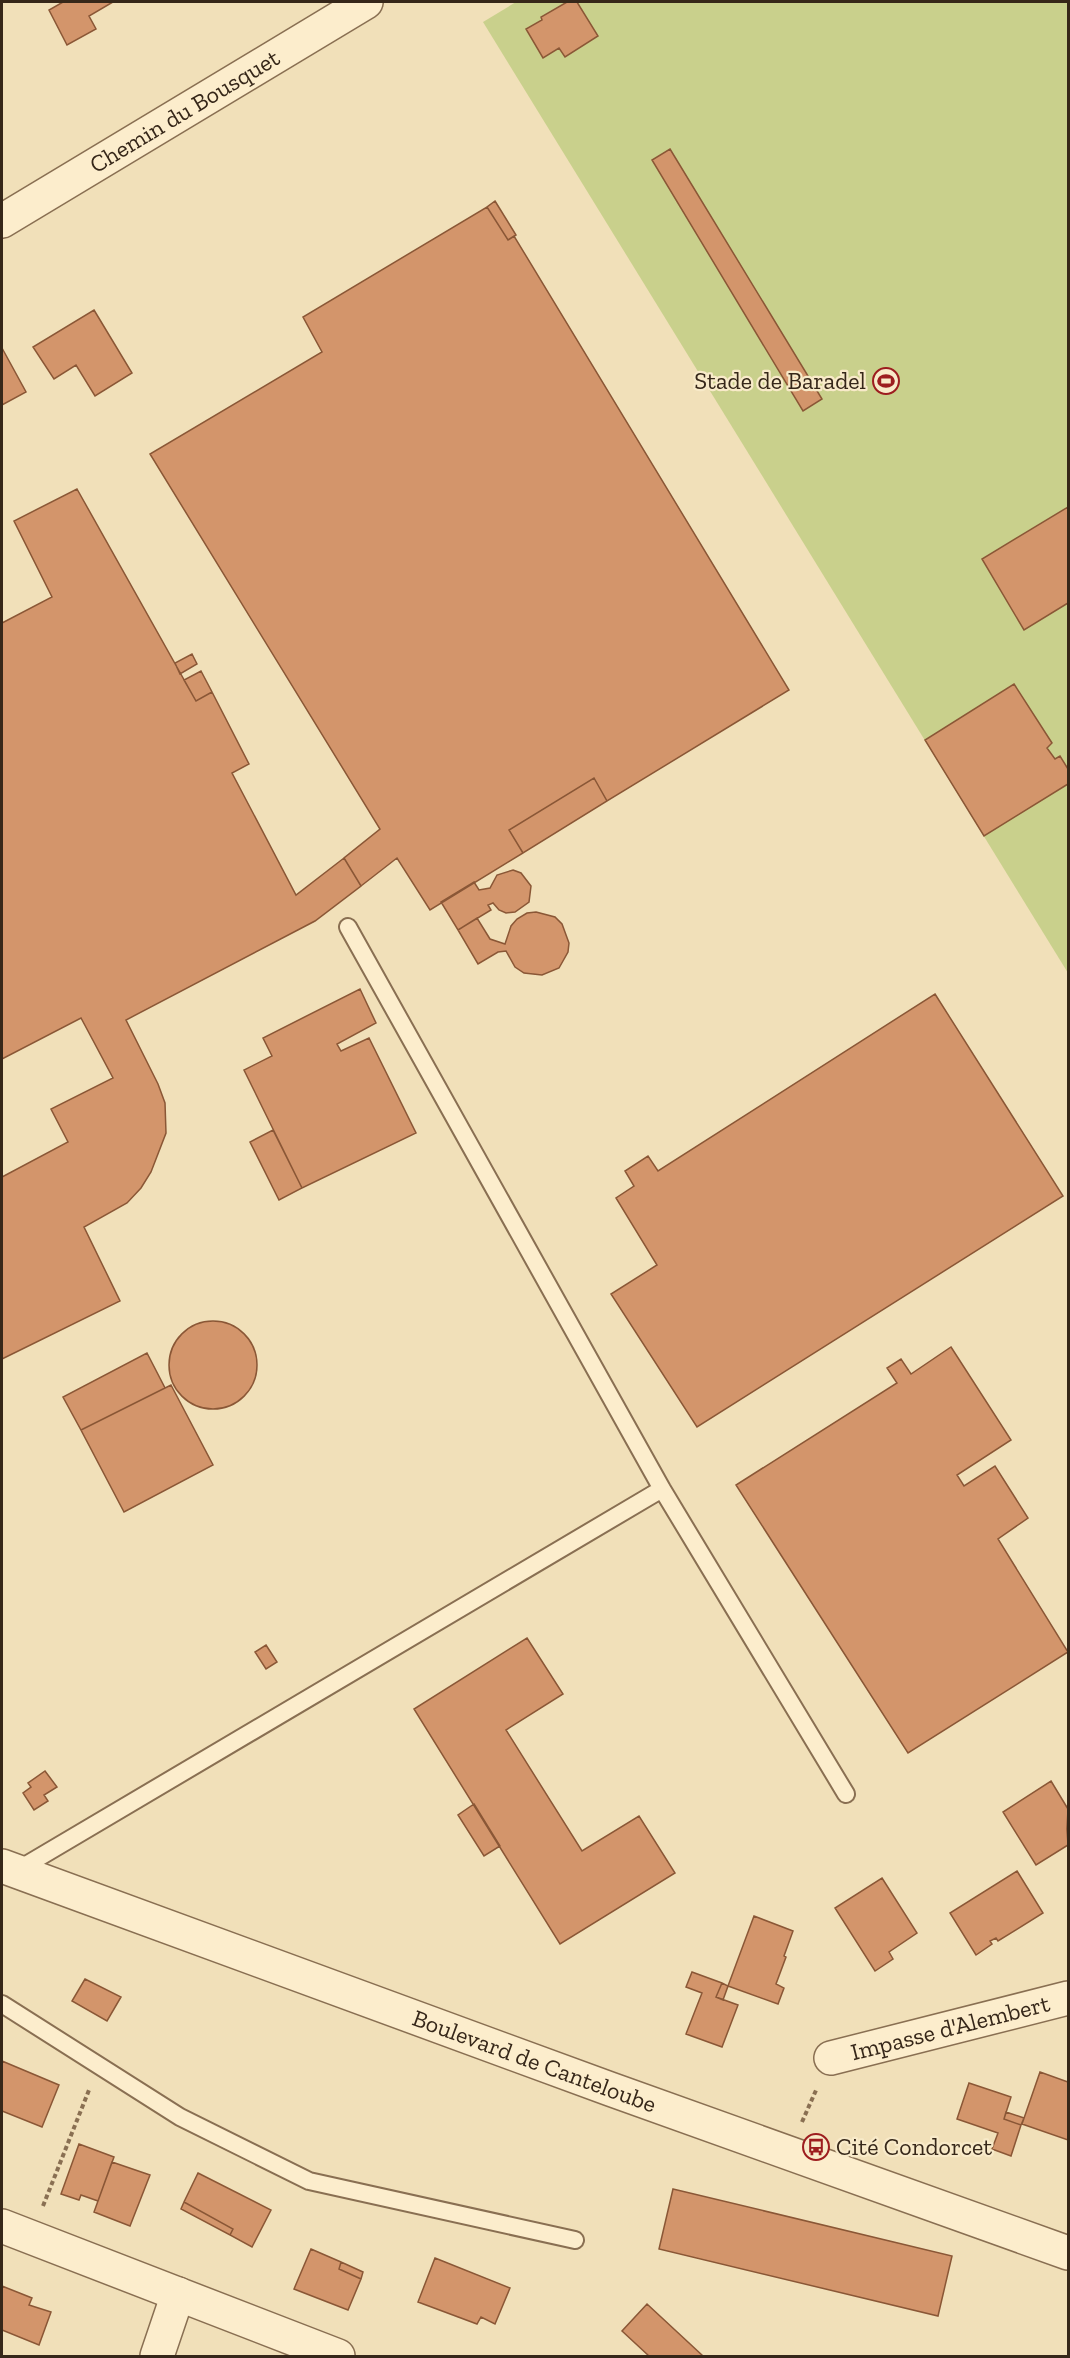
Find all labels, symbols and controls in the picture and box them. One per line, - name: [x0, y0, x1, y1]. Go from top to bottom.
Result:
- street label: Chemin du Bousquet: [84, 43, 284, 179]
- place label: Stade de Baradel: [694, 366, 866, 395]
- sports icon: Stade de Baradel: [871, 366, 901, 396]
- street label: Impasse d'Alembert: [848, 1988, 1053, 2066]
- street label: Boulevard de Canteloube: [409, 2003, 660, 2118]
- bus stop icon: Cité Condorcet: [801, 2132, 831, 2162]
- place label: Cité Condorcet: [836, 2132, 992, 2161]

